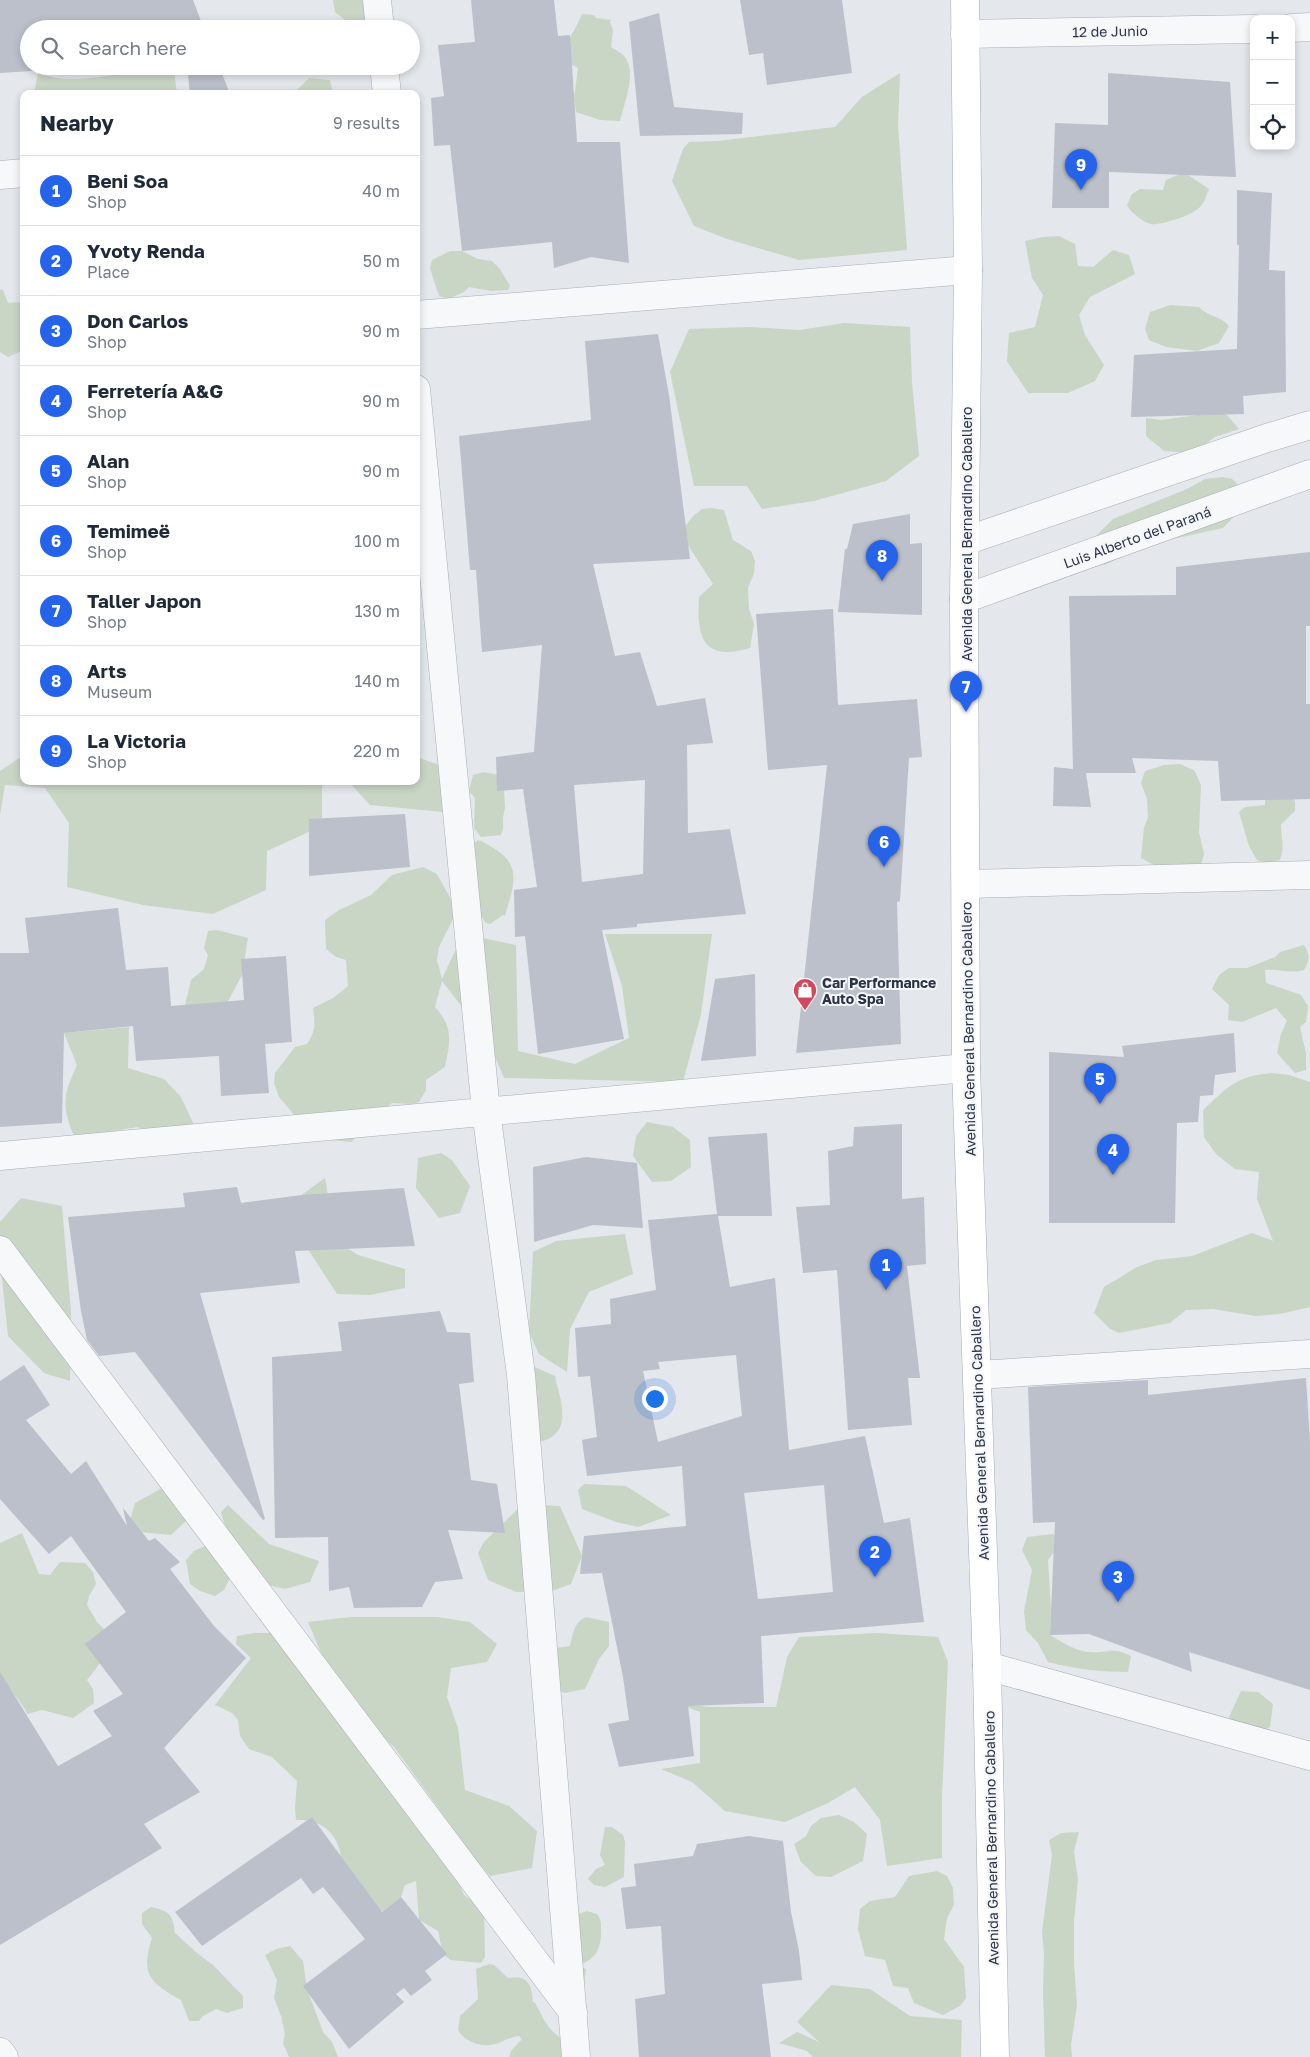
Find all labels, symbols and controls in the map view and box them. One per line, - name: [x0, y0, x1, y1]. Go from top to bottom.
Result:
- map controls: [1250, 15, 1295, 150]
- button: +: [1250, 15, 1295, 60]
- search box: [20, 20, 420, 75]
- street label: 12 de Junio: [1072, 22, 1148, 40]
- icon: search: [38, 34, 66, 62]
- text: Search here: [78, 36, 187, 59]
- button: −: [1250, 60, 1295, 105]
- button: locate: [1250, 105, 1295, 150]
- text: Nearby: [40, 110, 114, 136]
- text: 9 results: [333, 113, 400, 133]
- pin: 9: [1065, 149, 1097, 190]
- text: Beni Soa: [87, 169, 168, 192]
- text: 1: [52, 181, 60, 201]
- text: 40 m: [362, 181, 400, 201]
- text: Shop: [87, 192, 127, 212]
- text: Yvoty Renda: [87, 239, 205, 262]
- text: 2: [51, 251, 61, 271]
- text: 50 m: [363, 251, 400, 271]
- text: Place: [87, 262, 130, 282]
- text: Don Carlos: [87, 309, 188, 332]
- text: 3: [51, 321, 61, 341]
- text: 90 m: [362, 321, 400, 341]
- text: Shop: [87, 332, 127, 352]
- text: Ferretería A&G: [87, 379, 223, 402]
- text: 4: [51, 391, 61, 411]
- text: 90 m: [362, 391, 400, 411]
- text: Shop: [87, 402, 127, 422]
- street label: Avenida General Bernardino Caballero: [958, 407, 975, 661]
- text: Alan: [87, 449, 129, 472]
- text: 5: [51, 461, 61, 481]
- text: 90 m: [362, 461, 400, 481]
- text: Shop: [87, 472, 127, 492]
- street label: Luis Alberto del Paraná: [1061, 502, 1213, 572]
- text: Temimeë: [87, 519, 170, 542]
- text: 6: [51, 531, 61, 551]
- text: 100 m: [354, 531, 400, 551]
- pin: 8: [866, 540, 898, 581]
- text: Shop: [87, 542, 127, 562]
- text: Taller Japon: [87, 589, 201, 612]
- text: 7: [52, 601, 60, 621]
- text: 130 m: [355, 601, 400, 621]
- text: Shop: [87, 612, 127, 632]
- text: Arts: [87, 659, 127, 682]
- text: 8: [51, 671, 61, 691]
- text: 140 m: [354, 671, 400, 691]
- pin: 7: [950, 671, 982, 712]
- text: Museum: [87, 682, 152, 702]
- text: La Victoria: [87, 729, 186, 752]
- text: 9: [51, 741, 61, 761]
- text: 220 m: [353, 741, 400, 761]
- text: Shop: [87, 752, 127, 772]
- pin: 6: [868, 826, 900, 867]
- street label: Avenida General Bernardino Caballero: [957, 901, 979, 1157]
- place label: Car Performance Auto Spa: [822, 974, 936, 1007]
- shop icon: Car Performance Auto Spa: [792, 977, 818, 1011]
- pin: 5: [1084, 1063, 1116, 1104]
- pin: 4: [1097, 1134, 1129, 1175]
- pin: 1: [870, 1249, 902, 1290]
- street label: Avenida General Bernardino Caballero: [966, 1305, 992, 1561]
- your location: [642, 1386, 668, 1412]
- pin: 2: [859, 1536, 891, 1577]
- pin: 3: [1102, 1561, 1134, 1602]
- street label: Avenida General Bernardino Caballero: [980, 1710, 1002, 1966]

